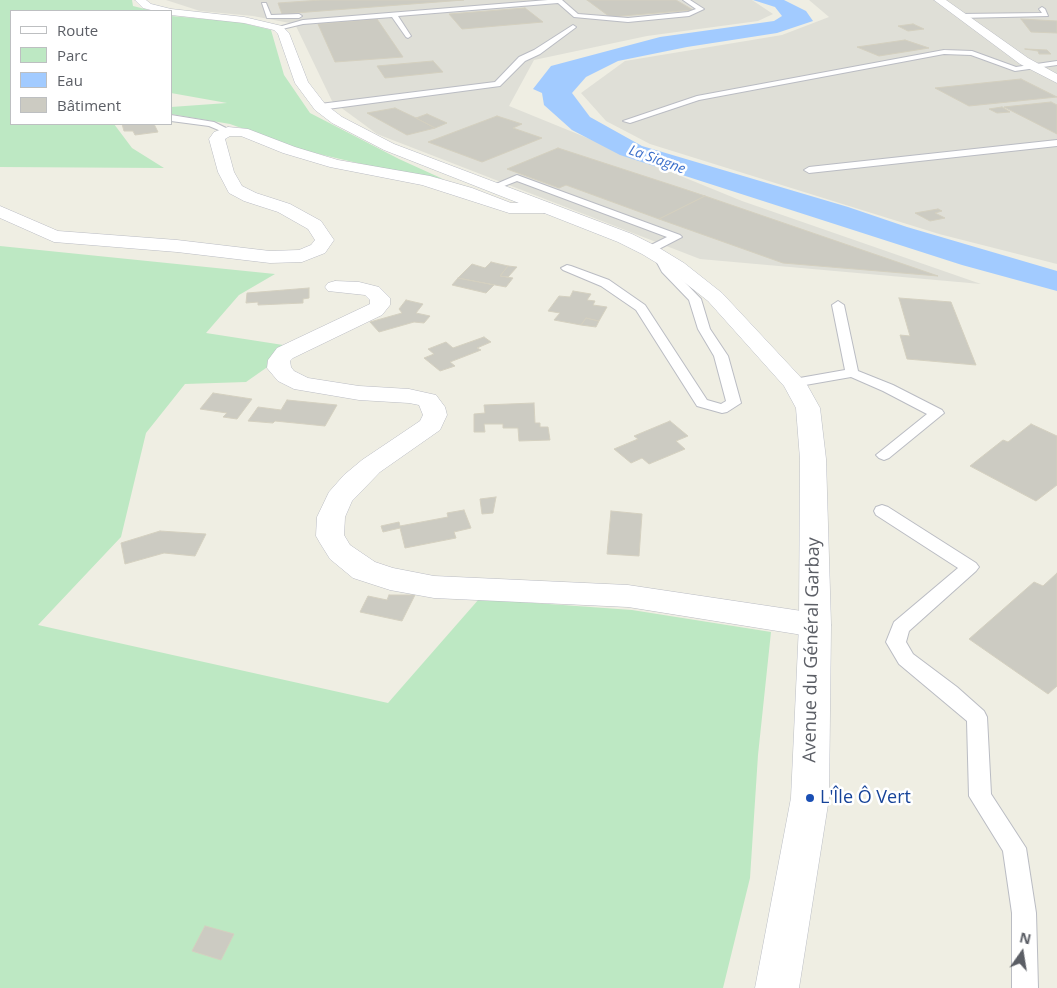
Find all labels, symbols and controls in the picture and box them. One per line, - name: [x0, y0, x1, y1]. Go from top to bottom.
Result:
- legend: [10, 10, 172, 125]
- text: Route: [57, 20, 98, 40]
- text: Parc: [57, 45, 88, 65]
- text: Eau: [57, 70, 83, 90]
- text: Bâtiment: [57, 95, 121, 115]
- water label: La Siagne: [626, 142, 688, 178]
- street label: Avenue du Général Garbay: [799, 537, 825, 763]
- place label: L'Île Ô Vert: [820, 787, 911, 809]
- marker: L'Île Ô Vert: [804, 792, 816, 804]
- text: N: [1018, 927, 1033, 948]
- north arrow: [997, 928, 1047, 978]

